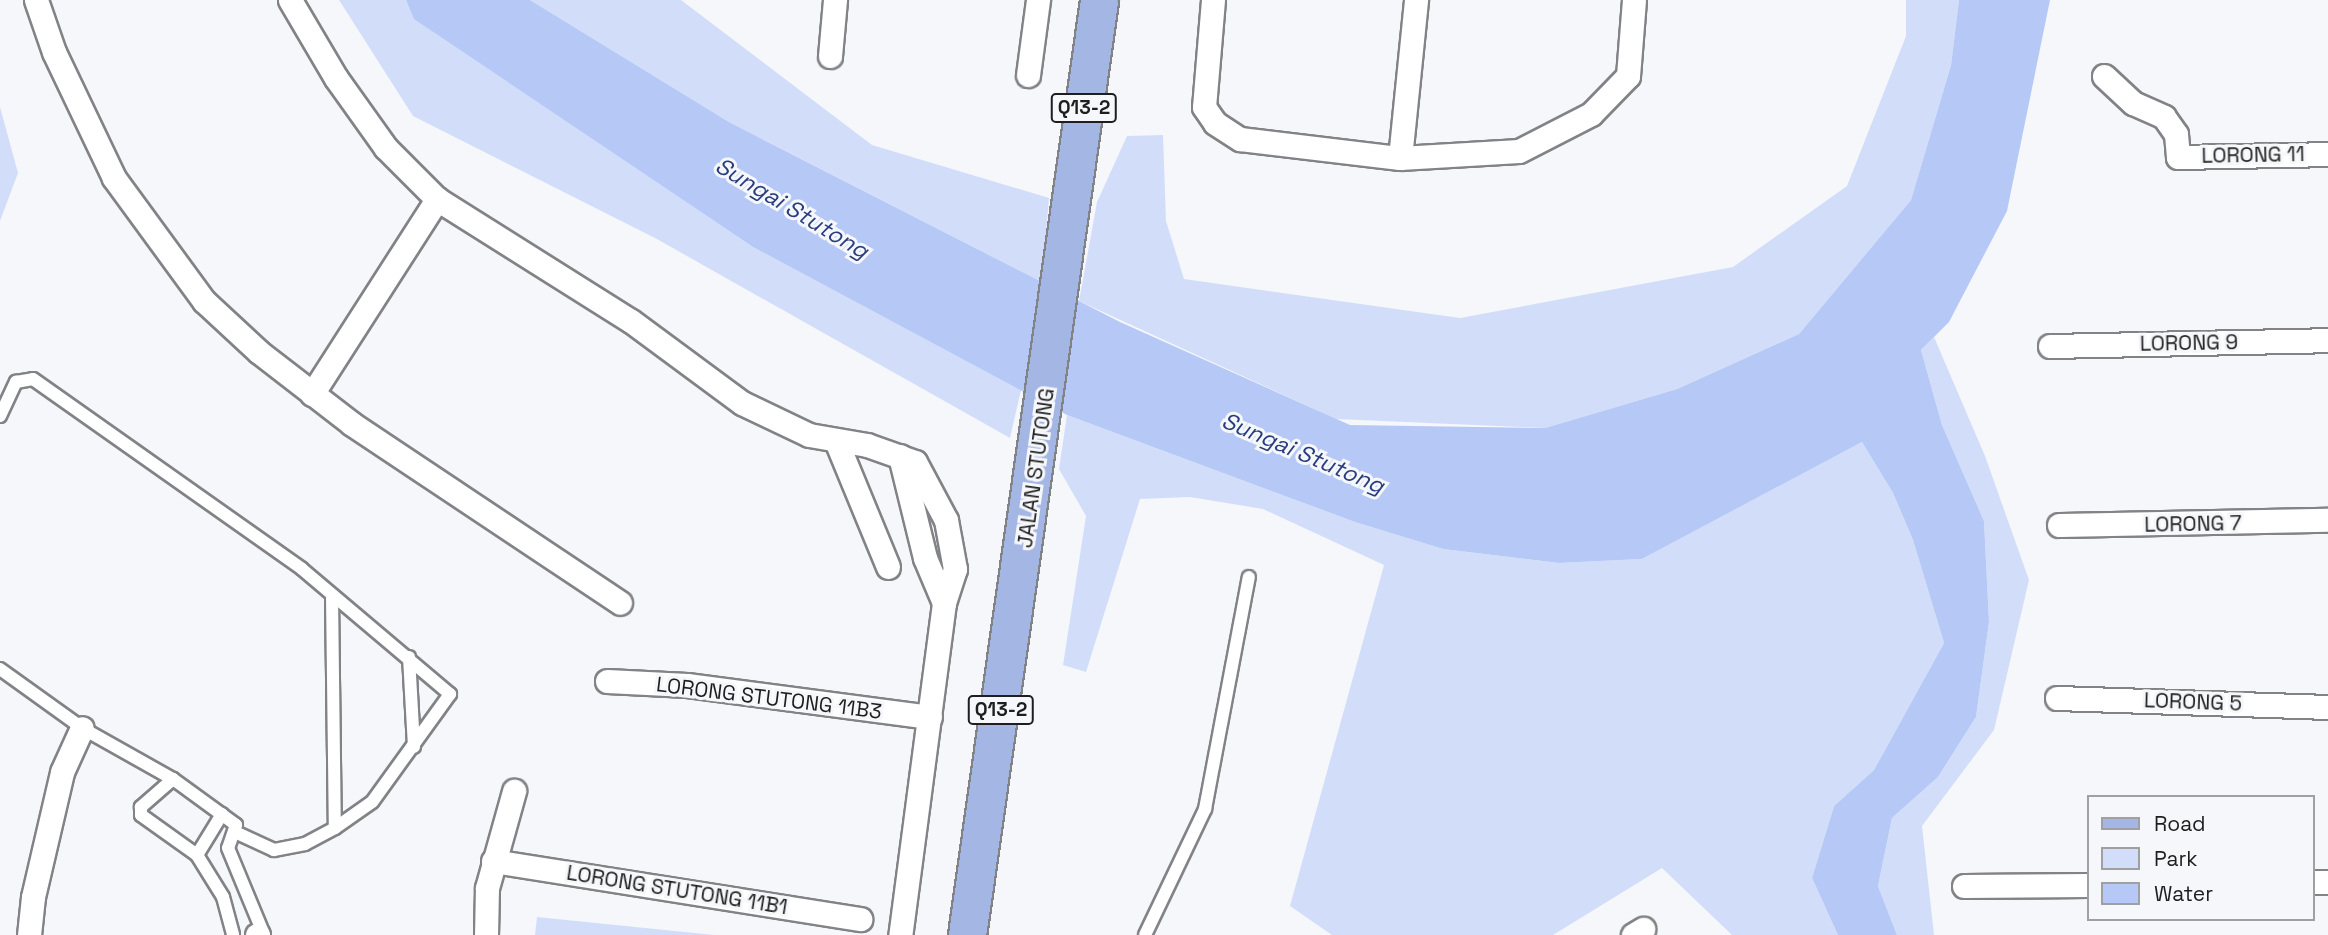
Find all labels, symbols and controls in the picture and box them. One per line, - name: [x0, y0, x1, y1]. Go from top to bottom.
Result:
- road number: Q13-2: [1051, 92, 1117, 124]
- street label: LORONG 11: [2201, 142, 2305, 168]
- water label: Sungai Stutong: [710, 151, 874, 265]
- street label: LORONG 9: [2140, 330, 2238, 356]
- street label: JALAN STUTONG: [1012, 386, 1060, 550]
- water label: Sungai Stutong: [1218, 406, 1388, 500]
- street label: LORONG 7: [2144, 511, 2242, 537]
- street label: LORONG STUTONG 11B3: [655, 672, 883, 724]
- street label: LORONG 5: [2143, 688, 2243, 716]
- road number: Q13-2: [968, 694, 1034, 726]
- legend: [2086, 795, 2314, 921]
- text: Road: [2154, 810, 2206, 837]
- text: Park: [2154, 845, 2198, 872]
- street label: LORONG STUTONG 11B1: [565, 860, 789, 920]
- text: Water: [2154, 880, 2213, 907]

